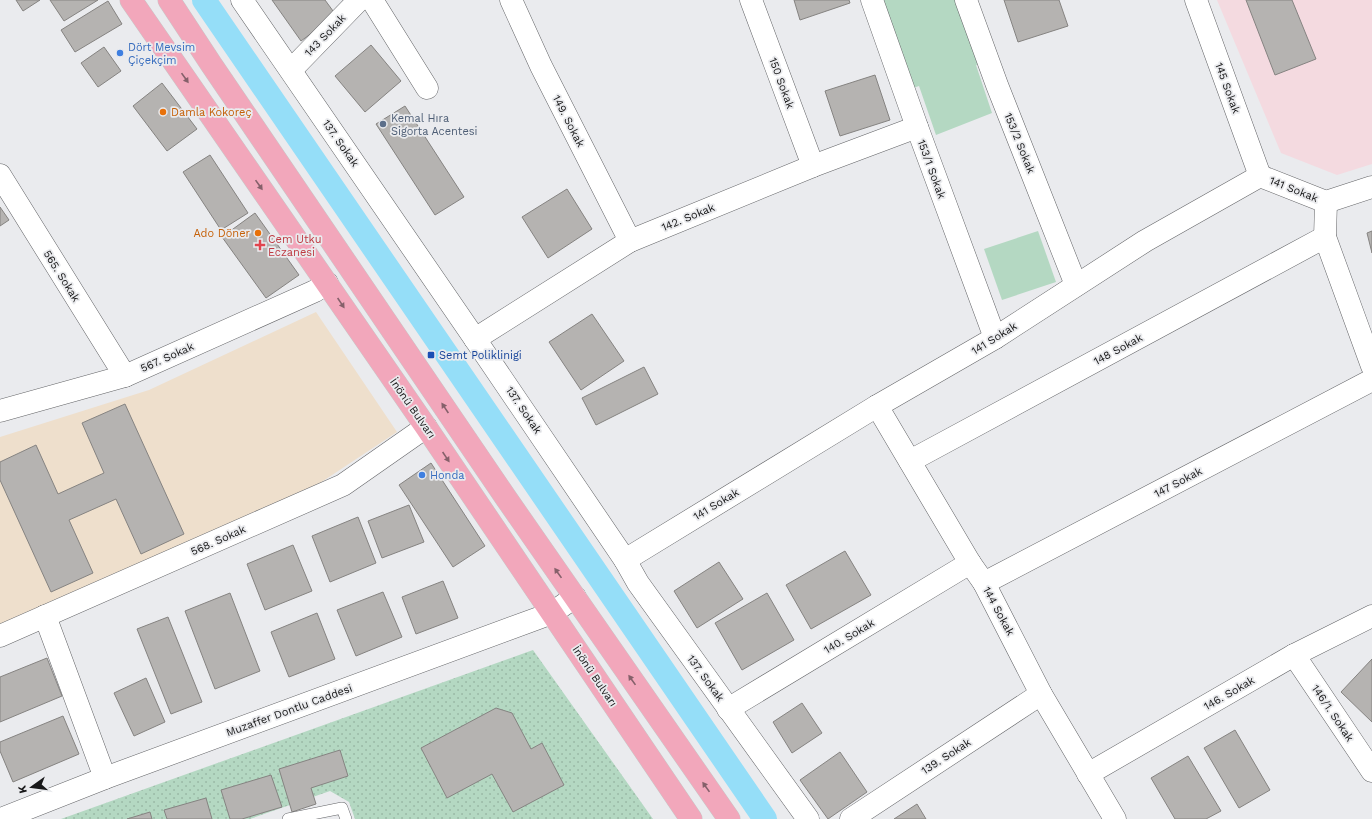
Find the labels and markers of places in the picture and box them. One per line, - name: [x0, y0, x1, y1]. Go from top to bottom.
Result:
- place label: Dört Mevsim Çiçekçim: [128, 41, 195, 67]
- marker: Dört Mevsim Çiçekçim: [115, 48, 125, 58]
- place label: Damla Kokoreç: [171, 106, 252, 119]
- marker: Damla Kokoreç: [158, 107, 168, 117]
- place label: Kemal Hıra Sigorta Acentesi: [391, 112, 478, 138]
- marker: Kemal Hıra Sigorta Acentesi: [378, 119, 388, 129]
- place label: Ado Döner: [193, 227, 251, 240]
- marker: Ado Döner: [253, 228, 263, 238]
- place label: Cem Utku Eczanesi: [268, 233, 322, 259]
- marker: Cem Utku Eczanesi: [255, 240, 265, 250]
- place label: Semt Poliklinigi: [439, 349, 522, 362]
- marker: Semt Poliklinigi: [426, 350, 436, 360]
- place label: Honda: [430, 469, 465, 482]
- marker: Honda: [417, 470, 427, 480]

